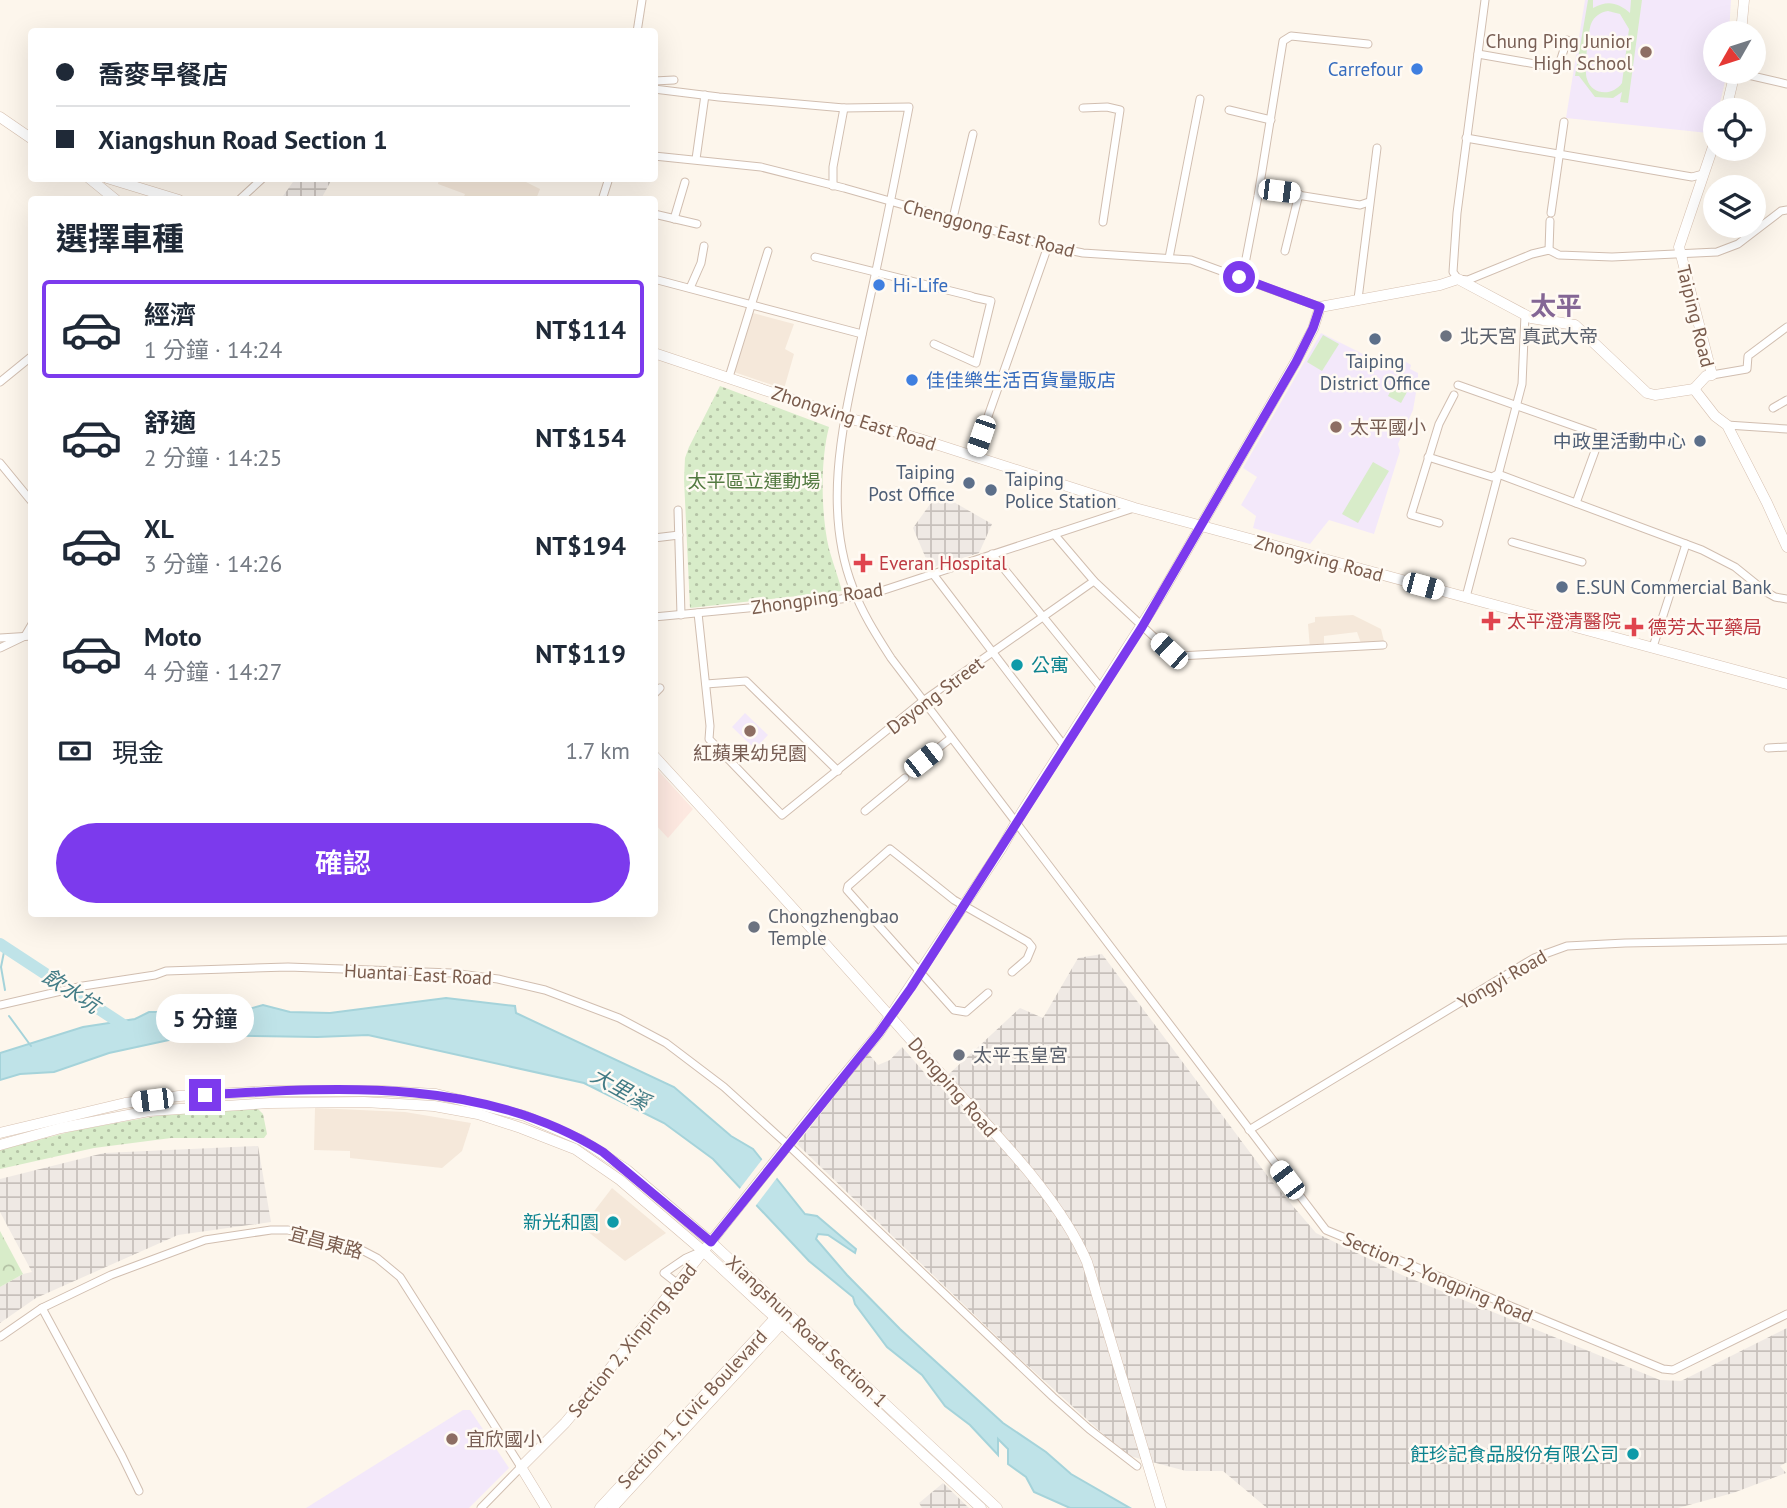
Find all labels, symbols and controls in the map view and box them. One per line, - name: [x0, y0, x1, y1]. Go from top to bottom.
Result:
- north arrow: [1703, 21, 1766, 84]
- map controls: [1703, 21, 1766, 238]
- place label: Chung Ping Junior High School: [1486, 29, 1633, 75]
- marker: Chung Ping Junior High School: [1638, 44, 1654, 60]
- place label: Carrefour: [1328, 57, 1404, 81]
- text: 喬麥早餐店: [98, 58, 228, 91]
- marker: Carrefour: [1409, 61, 1425, 77]
- button: locate: [1703, 98, 1766, 161]
- text: Xiangshun Road Section 1: [98, 123, 388, 156]
- button: layers: [1703, 175, 1766, 238]
- car: [1257, 178, 1302, 204]
- street label: Chenggong East Road: [900, 194, 1078, 262]
- text: 選擇車種: [56, 217, 184, 259]
- route start: [1223, 261, 1255, 293]
- street label: Taiping Road: [1672, 262, 1720, 370]
- place label: Hi-Life: [893, 273, 948, 297]
- marker: Hi-Life: [871, 277, 887, 293]
- district label: 太平: [1530, 289, 1582, 322]
- icon: car: [60, 298, 123, 361]
- text: 經濟: [144, 298, 196, 331]
- text: NT$114: [535, 313, 626, 346]
- place label: 北天宮 真武大帝: [1460, 324, 1598, 348]
- marker: 北天宮 真武大帝: [1438, 328, 1454, 344]
- marker: Taiping District Office: [1367, 331, 1383, 347]
- text: 1 分鐘 · 14:24: [144, 335, 282, 364]
- place label: Taiping District Office: [1320, 349, 1430, 395]
- place label: 佳佳樂生活百貨量販店: [926, 368, 1116, 392]
- marker: 佳佳樂生活百貨量販店: [904, 372, 920, 388]
- street label: Zhongxing East Road: [769, 380, 939, 456]
- icon: car: [60, 406, 123, 469]
- text: 舒適: [144, 406, 196, 439]
- car: [965, 413, 998, 459]
- place label: 太平國小: [1350, 415, 1426, 439]
- marker: 太平國小: [1328, 419, 1344, 435]
- text: NT$154: [535, 421, 626, 454]
- place label: 中政里活動中心: [1553, 429, 1686, 453]
- marker: 中政里活動中心: [1692, 433, 1708, 449]
- text: 2 分鐘 · 14:25: [144, 443, 282, 472]
- place label: Taiping Post Office: [868, 460, 955, 506]
- place label: Taiping Police Station: [1005, 467, 1117, 513]
- park label: 太平區立運動場: [687, 469, 821, 493]
- marker: Taiping Post Office: [961, 475, 977, 491]
- marker: Taiping Police Station: [983, 482, 999, 498]
- text: XL: [144, 512, 174, 545]
- icon: car: [60, 514, 123, 577]
- text: NT$194: [535, 529, 626, 562]
- street label: Zhongxing Road: [1252, 529, 1386, 587]
- text: 3 分鐘 · 14:26: [144, 549, 282, 578]
- place label: Everan Hospital: [879, 551, 1007, 575]
- marker: Everan Hospital: [853, 553, 873, 573]
- car: [1400, 570, 1447, 602]
- place label: E.SUN Commercial Bank: [1576, 575, 1772, 599]
- street label: Zhongping Road: [750, 577, 884, 619]
- marker: E.SUN Commercial Bank: [1554, 579, 1570, 595]
- place label: 太平澄清醫院: [1507, 609, 1621, 633]
- marker: 太平澄清醫院: [1481, 611, 1501, 631]
- place label: 德芳太平藥局: [1648, 615, 1762, 639]
- marker: 德芳太平藥局: [1626, 619, 1642, 635]
- text: Moto: [144, 620, 202, 653]
- icon: car: [60, 622, 123, 685]
- car: [1147, 629, 1192, 673]
- text: NT$119: [535, 637, 626, 670]
- street label: Dayong Street: [882, 651, 989, 739]
- place label: 公寓: [1031, 653, 1069, 677]
- text: 4 分鐘 · 14:27: [144, 657, 282, 686]
- marker: 公寓: [1009, 657, 1025, 673]
- marker: 紅蘋果幼兒園: [742, 723, 758, 739]
- icon: cash: [56, 732, 94, 770]
- text: 現金: [112, 736, 164, 769]
- text: 1.7 km: [565, 736, 630, 765]
- car: [900, 739, 947, 781]
- place label: 紅蘋果幼兒園: [693, 741, 807, 765]
- button: 確認: [56, 823, 630, 903]
- place label: Chongzhengbao Temple: [768, 904, 899, 950]
- marker: Chongzhengbao Temple: [746, 919, 762, 935]
- street label: Yongyi Road: [1453, 944, 1551, 1014]
- street label: Huantai East Road: [343, 958, 493, 990]
- water label: 飲水坑: [38, 962, 108, 1021]
- callout: 5 分鐘: [156, 993, 254, 1042]
- text: 5 分鐘: [173, 1004, 237, 1033]
- street label: Dongping Road: [903, 1032, 1003, 1142]
- place label: 太平玉皇宮: [973, 1043, 1068, 1067]
- marker: 太平玉皇宮: [951, 1047, 967, 1063]
- water label: 大里溪: [586, 1061, 657, 1117]
- route end: [189, 1079, 221, 1111]
- car: [130, 1087, 175, 1113]
- car: [1266, 1157, 1309, 1203]
- place label: 新光和園: [523, 1210, 599, 1234]
- marker: 新光和園: [605, 1214, 621, 1230]
- street label: 宜昌東路: [286, 1221, 366, 1263]
- street label: Section 2, Yongping Road: [1339, 1226, 1537, 1328]
- street label: Xiangshun Road Section 1: [721, 1250, 893, 1412]
- street label: Section 2, Xinping Road: [562, 1258, 702, 1422]
- street label: Section 1, Civic Boulevard: [612, 1325, 772, 1493]
- place label: 宜欣國小: [466, 1427, 542, 1451]
- marker: 宜欣國小: [444, 1431, 460, 1447]
- place label: 飪珍記食品股份有限公司: [1410, 1442, 1619, 1466]
- marker: 飪珍記食品股份有限公司: [1625, 1446, 1641, 1462]

